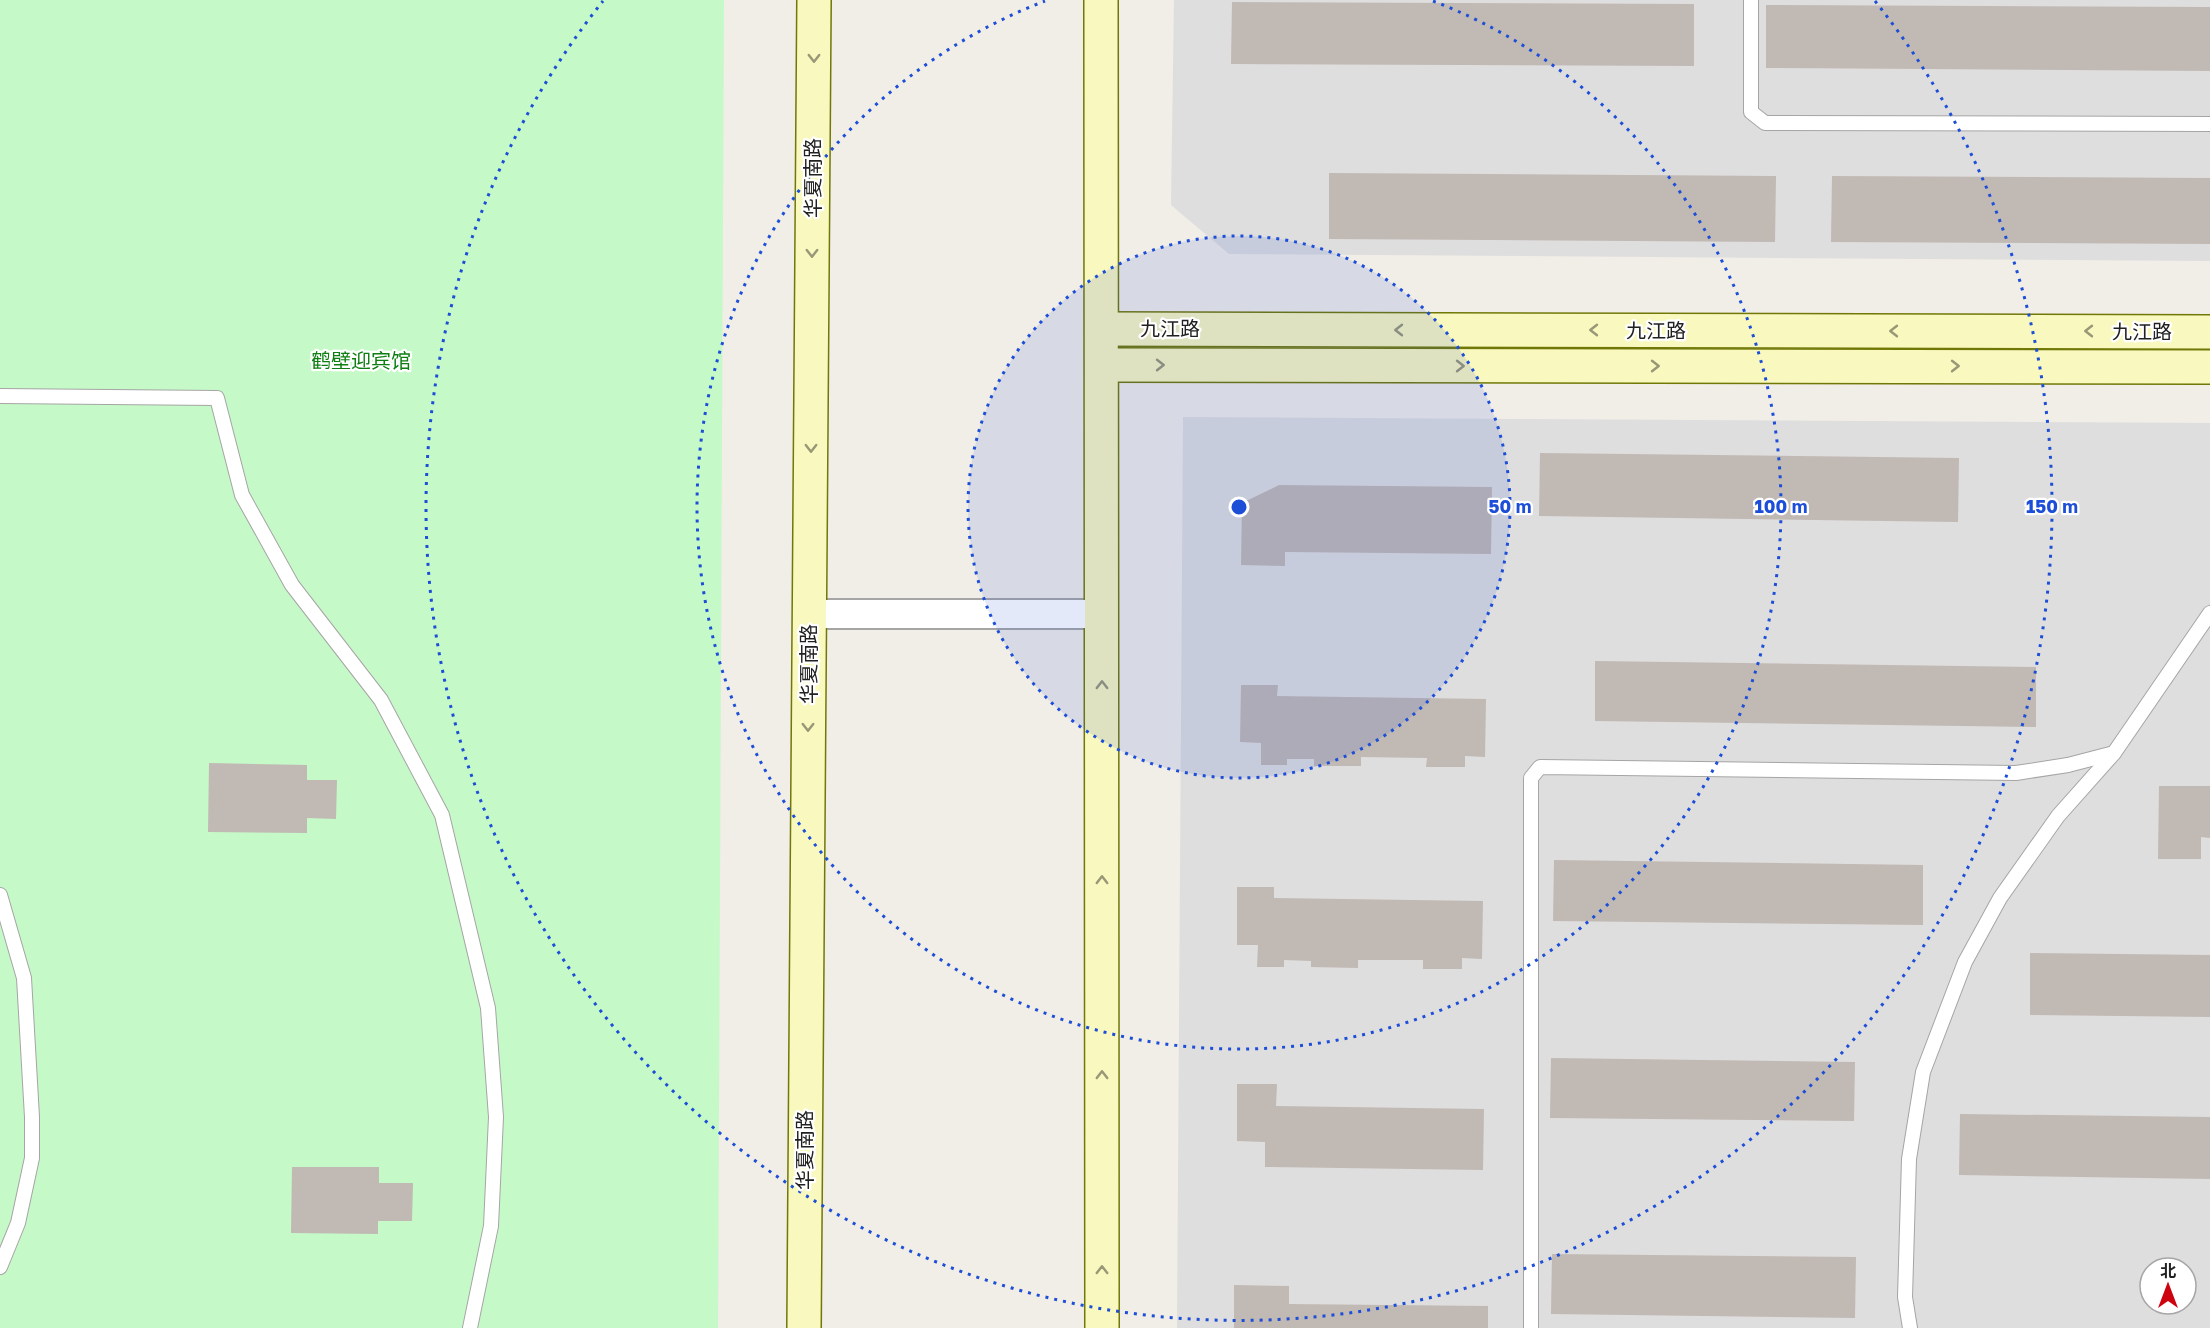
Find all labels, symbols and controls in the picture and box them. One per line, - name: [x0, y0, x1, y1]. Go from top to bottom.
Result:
- one-way arrow: [808, 54, 820, 63]
- street label: 华夏南路: [800, 138, 824, 218]
- one-way arrow: [806, 249, 818, 258]
- street label: 九江路: [1140, 316, 1200, 340]
- street label: 九江路: [1626, 318, 1686, 342]
- street label: 九江路: [2112, 319, 2172, 343]
- one-way arrow: [1394, 324, 1403, 336]
- one-way arrow: [1589, 324, 1598, 336]
- one-way arrow: [1889, 325, 1898, 337]
- one-way arrow: [2084, 325, 2093, 337]
- park label: 鹤壁迎宾馆: [311, 348, 411, 372]
- one-way arrow: [1156, 359, 1165, 371]
- one-way arrow: [1456, 360, 1465, 372]
- one-way arrow: [1651, 360, 1660, 372]
- one-way arrow: [1951, 360, 1960, 372]
- one-way arrow: [805, 444, 817, 453]
- text: 50 m: [1489, 495, 1531, 517]
- text: 100 m: [1755, 495, 1807, 517]
- text: 150 m: [2026, 495, 2078, 517]
- centre of rings: [1229, 497, 1249, 517]
- street label: 华夏南路: [796, 624, 820, 704]
- one-way arrow: [1096, 680, 1108, 689]
- one-way arrow: [802, 723, 815, 732]
- one-way arrow: [1096, 875, 1108, 884]
- one-way arrow: [1096, 1070, 1108, 1079]
- street label: 华夏南路: [792, 1110, 816, 1190]
- north arrow: [2138, 1256, 2198, 1316]
- text: 北: [2160, 1261, 2176, 1281]
- one-way arrow: [1096, 1265, 1108, 1274]

